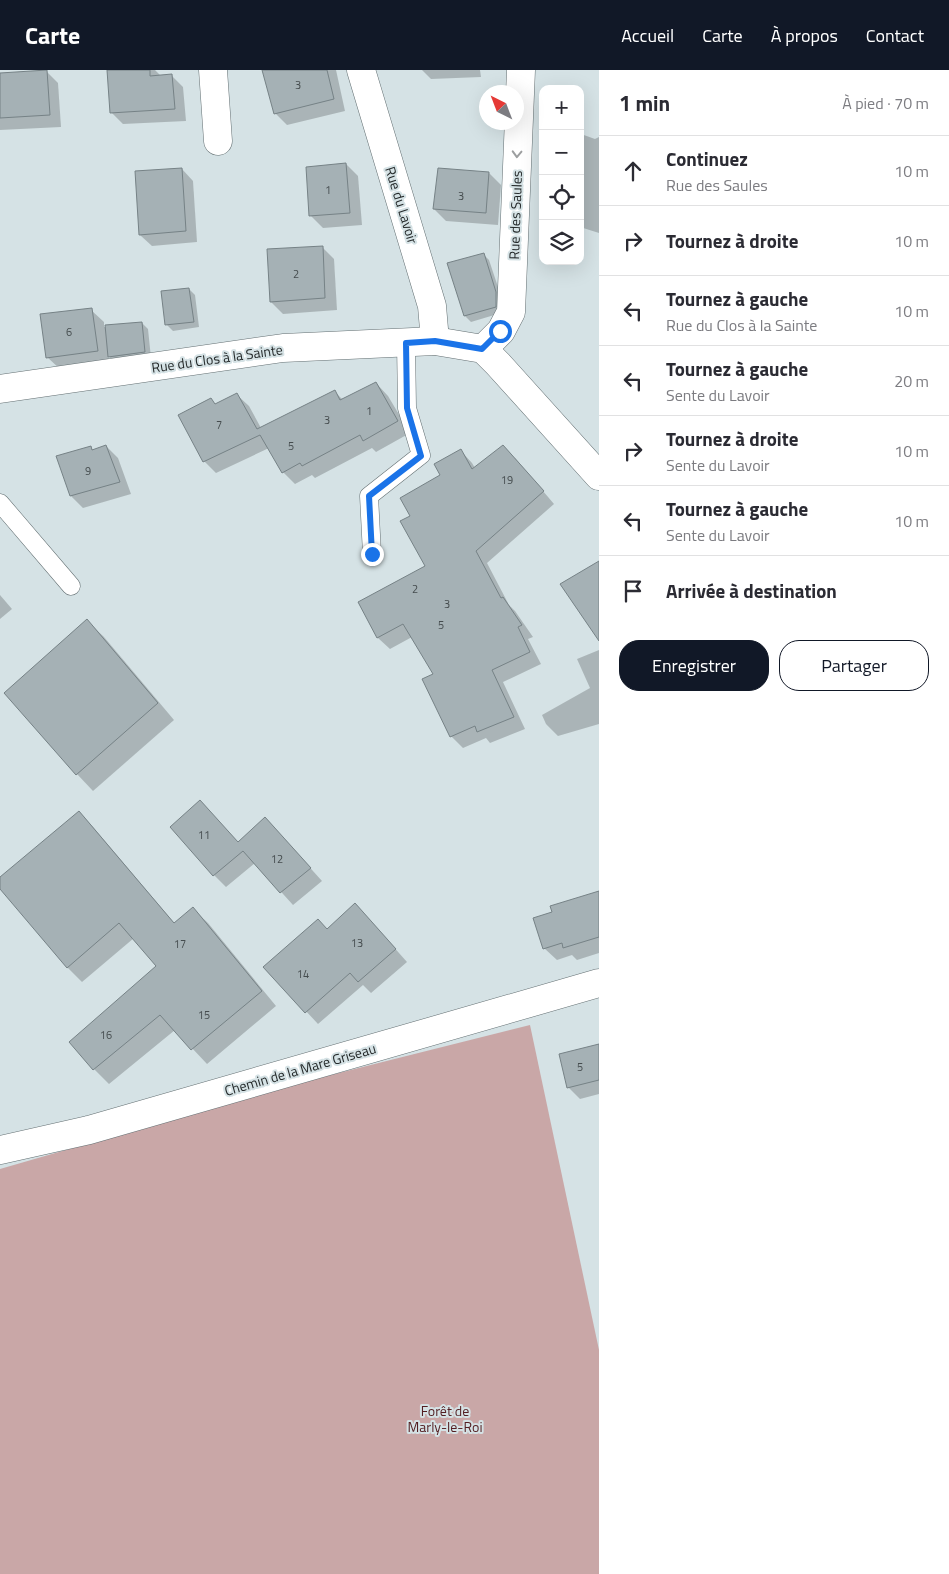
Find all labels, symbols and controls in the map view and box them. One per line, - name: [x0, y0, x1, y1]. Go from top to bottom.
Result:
- text: Carte: [25, 17, 80, 53]
- text: Accueil: [621, 22, 674, 49]
- text: Carte: [702, 22, 743, 49]
- text: À propos: [771, 22, 838, 49]
- text: Contact: [866, 22, 924, 49]
- house number: 3: [295, 77, 301, 93]
- north arrow: [479, 85, 524, 130]
- map controls: [539, 85, 584, 265]
- button: +: [539, 85, 584, 130]
- text: 1 min: [619, 87, 670, 119]
- text: À pied · 70 m: [842, 91, 929, 115]
- button: −: [539, 130, 584, 175]
- text: Continuez: [666, 144, 748, 173]
- one-way arrow: [512, 150, 523, 158]
- icon: ahead: [619, 157, 647, 185]
- text: 10 m: [894, 159, 929, 183]
- street label: Rue du Lavoir: [380, 164, 424, 246]
- street label: Rue des Saules: [503, 170, 527, 260]
- text: Rue des Saules: [666, 173, 768, 197]
- button: locate: [539, 175, 584, 220]
- house number: 1: [325, 182, 331, 198]
- house number: 3: [458, 188, 464, 204]
- button: layers: [539, 220, 584, 265]
- text: Tournez à droite: [666, 226, 798, 255]
- icon: right: [619, 227, 647, 255]
- text: 10 m: [894, 229, 929, 253]
- house number: 2: [293, 266, 299, 282]
- text: Tournez à gauche: [666, 284, 808, 313]
- icon: left: [619, 297, 647, 325]
- text: 10 m: [894, 299, 929, 323]
- text: Rue du Clos à la Sainte: [666, 313, 817, 337]
- route start: [489, 320, 512, 343]
- house number: 6: [66, 324, 72, 340]
- street label: Rue du Clos à la Sainte: [150, 338, 284, 378]
- text: Tournez à gauche: [666, 354, 808, 383]
- icon: left: [619, 367, 647, 395]
- text: 20 m: [894, 369, 929, 393]
- text: Sente du Lavoir: [666, 383, 770, 407]
- house number: 1: [366, 403, 372, 419]
- house number: 3: [324, 412, 330, 428]
- house number: 7: [216, 417, 222, 433]
- text: Tournez à droite: [666, 424, 798, 453]
- icon: right: [619, 437, 647, 465]
- house number: 5: [288, 438, 294, 454]
- text: 10 m: [894, 439, 929, 463]
- text: Sente du Lavoir: [666, 453, 770, 477]
- house number: 9: [85, 463, 91, 479]
- house number: 19: [501, 472, 513, 488]
- text: Tournez à gauche: [666, 494, 808, 523]
- icon: left: [619, 507, 647, 535]
- text: 10 m: [894, 509, 929, 533]
- text: Sente du Lavoir: [666, 523, 770, 547]
- route end: [361, 543, 384, 566]
- text: Arrivée à destination: [666, 576, 837, 605]
- icon: arrive: [619, 577, 647, 605]
- house number: 2: [412, 581, 418, 597]
- house number: 3: [444, 596, 450, 612]
- house number: 5: [438, 617, 444, 633]
- button: Enregistrer: [619, 640, 769, 691]
- button: Partager: [779, 640, 929, 691]
- house number: 11: [198, 827, 210, 843]
- house number: 12: [271, 851, 283, 867]
- house number: 13: [351, 935, 363, 951]
- house number: 17: [174, 936, 186, 952]
- house number: 14: [297, 966, 309, 982]
- house number: 15: [198, 1007, 210, 1023]
- house number: 16: [100, 1027, 112, 1043]
- street label: Chemin de la Mare Griseau: [222, 1037, 378, 1101]
- house number: 5: [577, 1059, 583, 1075]
- park label: Forêt de Marly-le-Roi: [408, 1400, 482, 1437]

